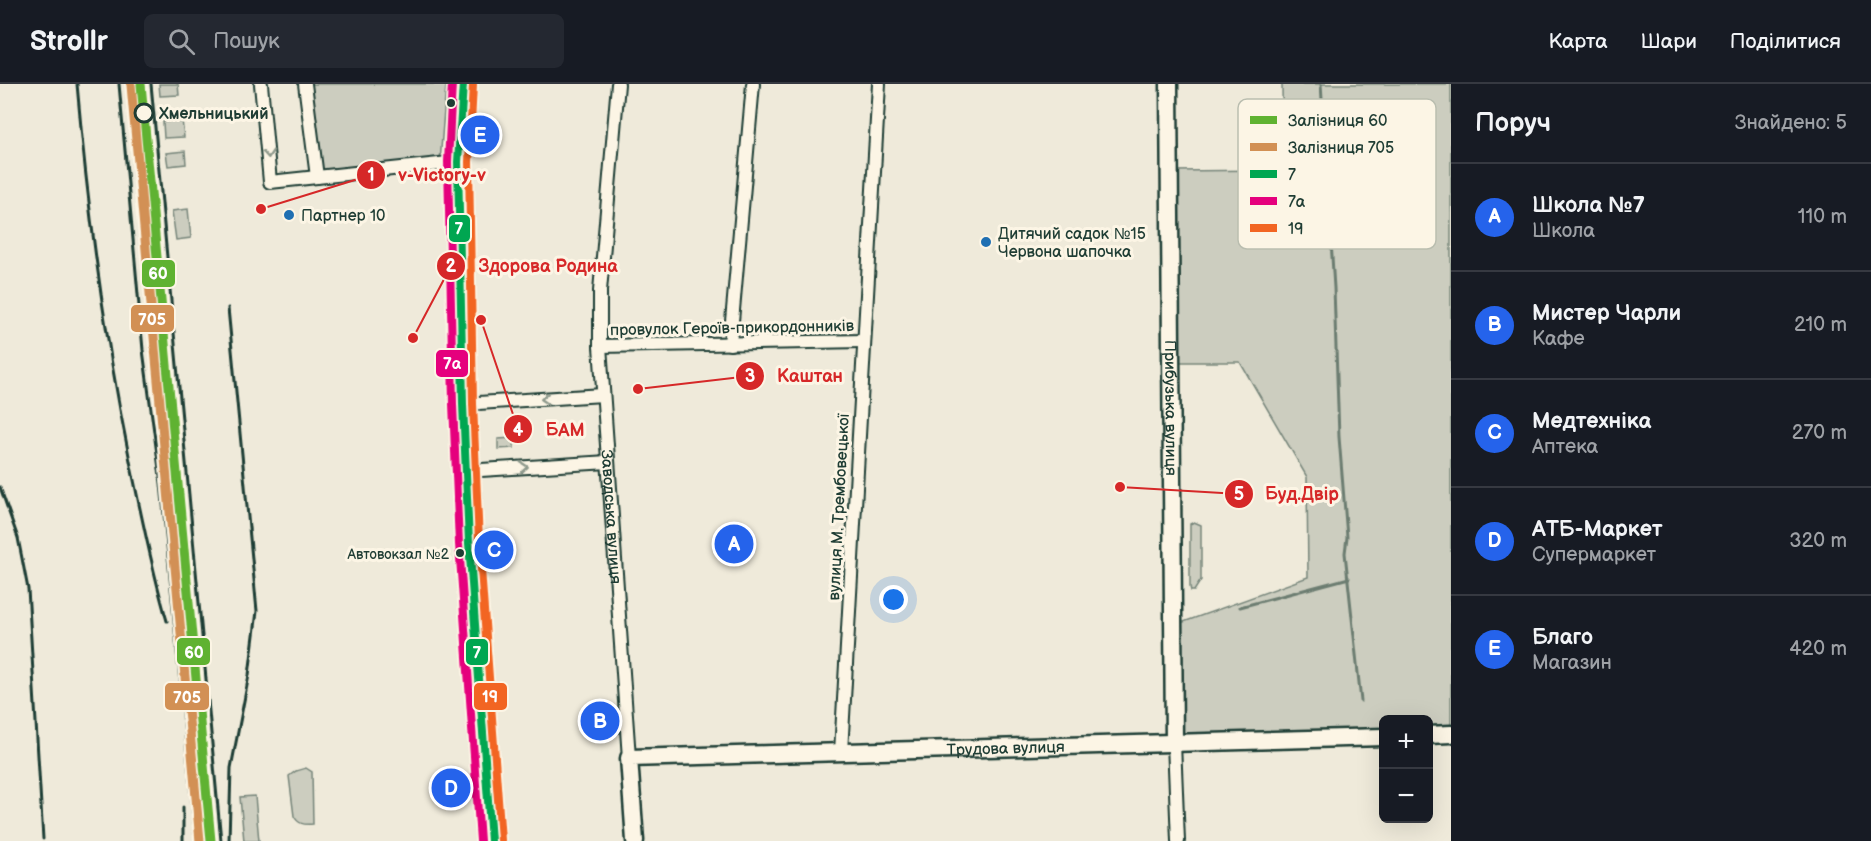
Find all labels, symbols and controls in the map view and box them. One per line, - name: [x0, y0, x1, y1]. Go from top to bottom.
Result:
- search box: [144, 14, 564, 68]
- text: Strollr: [30, 25, 108, 58]
- icon: search: [165, 25, 198, 58]
- text: Пошук: [213, 28, 280, 55]
- text: Карта: [1548, 29, 1608, 54]
- text: Шари: [1641, 29, 1697, 54]
- text: Поділитися: [1730, 29, 1841, 54]
- unlabelled marker: [445, 97, 457, 109]
- legend: [1238, 99, 1436, 249]
- marker: Хмельницький: [134, 103, 154, 123]
- place label: Хмельницький: [158, 105, 268, 124]
- text: Поруч: [1475, 108, 1551, 139]
- text: Знайдено: 5: [1735, 111, 1847, 135]
- pin: E: [460, 112, 500, 158]
- text: Залізниця 60: [1288, 112, 1387, 131]
- text: Залізниця 705: [1288, 139, 1394, 158]
- one-way arrow: [261, 149, 274, 158]
- callout: v-Victory-v: [356, 157, 498, 193]
- text: 1: [367, 165, 375, 186]
- text: v-Victory-v: [397, 165, 486, 186]
- text: 7: [1288, 166, 1296, 185]
- text: Школа №7: [1532, 192, 1645, 219]
- text: 7а: [1288, 193, 1306, 212]
- text: A: [1488, 205, 1501, 229]
- text: 110 m: [1798, 205, 1847, 229]
- place label: Партнер 10: [301, 207, 386, 226]
- marker: Партнер 10: [282, 208, 296, 222]
- line badge: 7: [448, 214, 471, 243]
- text: Школа: [1532, 219, 1595, 243]
- text: 7: [455, 220, 464, 239]
- text: 19: [1288, 220, 1303, 239]
- place label: Дитячий садок №15 Червона шапочка: [998, 225, 1146, 262]
- marker: Дитячий садок №15 Червона шапочка: [979, 235, 993, 249]
- callout: Здорова Родина: [436, 248, 630, 284]
- text: 2: [446, 256, 457, 277]
- text: Здорова Родина: [478, 256, 618, 277]
- line badge: 60: [141, 259, 176, 288]
- text: 60: [148, 265, 168, 284]
- text: Мистер Чарли: [1532, 300, 1681, 327]
- line badge: 705: [130, 304, 175, 333]
- text: 705: [138, 311, 166, 330]
- text: B: [1487, 313, 1502, 337]
- text: 210 m: [1794, 313, 1847, 337]
- street label: провулок Героїв-прикордонників: [610, 317, 855, 340]
- text: Кафе: [1532, 327, 1585, 351]
- street label: Прибузька вулиця: [1160, 340, 1180, 476]
- line badge: 7а: [435, 349, 469, 378]
- text: 7а: [443, 355, 462, 374]
- callout: Каштан: [735, 358, 855, 394]
- text: 3: [745, 366, 755, 387]
- text: Каштан: [777, 366, 843, 387]
- one-way arrow: [540, 392, 549, 405]
- text: Медтехніка: [1532, 408, 1651, 435]
- callout: БАМ: [503, 411, 596, 447]
- street label: вулиця М. Трембовецької: [825, 412, 854, 601]
- text: 4: [513, 420, 524, 441]
- text: БАМ: [545, 420, 585, 441]
- text: C: [1487, 421, 1502, 445]
- text: 270 m: [1792, 421, 1847, 445]
- text: Аптека: [1532, 435, 1598, 459]
- street label: Заводська вулиця: [596, 449, 625, 585]
- one-way arrow: [519, 461, 528, 474]
- callout: Буд.Двір: [1224, 476, 1351, 512]
- text: 5: [1234, 484, 1244, 505]
- text: Буд.Двір: [1265, 484, 1339, 505]
- text: АТБ-Маркет: [1532, 516, 1662, 543]
- pin: A: [714, 522, 754, 566]
- pin: C: [474, 528, 514, 572]
- text: D: [1488, 529, 1501, 553]
- text: 320 m: [1789, 529, 1847, 553]
- text: Супермаркет: [1532, 543, 1656, 567]
- place label: Автовокзал №2: [347, 546, 450, 563]
- marker: Автовокзал №2: [454, 547, 466, 559]
- your location: [879, 585, 908, 614]
- text: Благо: [1532, 624, 1593, 651]
- line badge: 60: [176, 637, 211, 666]
- text: E: [1488, 637, 1501, 661]
- text: 420 m: [1789, 637, 1847, 661]
- line badge: 7: [465, 638, 489, 666]
- text: 60: [184, 644, 204, 663]
- text: 7: [473, 644, 482, 663]
- text: Магазин: [1532, 651, 1612, 675]
- line badge: 705: [164, 682, 210, 711]
- line badge: 19: [473, 682, 508, 711]
- text: 19: [482, 688, 498, 707]
- text: 705: [173, 689, 201, 708]
- pin: B: [580, 698, 620, 744]
- map controls: [1379, 715, 1433, 823]
- button: +: [1379, 715, 1433, 769]
- street label: Трудова вулиця: [946, 738, 1065, 760]
- pin: D: [432, 766, 470, 810]
- button: −: [1379, 769, 1433, 823]

